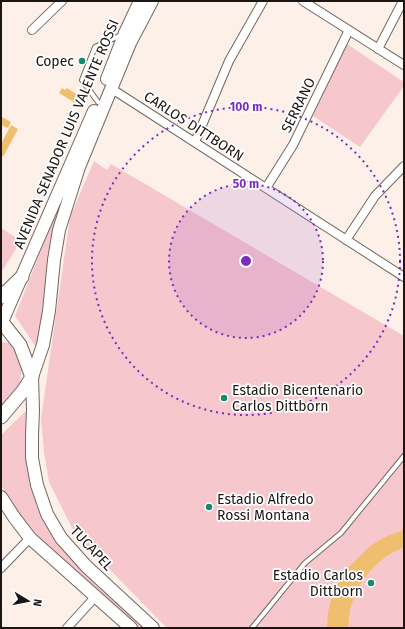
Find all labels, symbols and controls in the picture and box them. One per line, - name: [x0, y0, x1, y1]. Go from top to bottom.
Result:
- street label: AVENIDA SENADOR LUIS VALENTE ROSSI: [10, 17, 123, 252]
- place label: Copec: [36, 53, 74, 70]
- marker: Copec: [77, 56, 87, 66]
- street label: SERRANO: [278, 75, 319, 136]
- street label: CARLOS DITTBORN: [141, 88, 247, 165]
- text: 100 m: [230, 100, 262, 114]
- text: 50 m: [233, 177, 259, 191]
- centre of rings: [239, 254, 253, 268]
- place label: Estadio Bicentenario Carlos Dittborn: [232, 382, 363, 415]
- marker: Estadio Bicentenario Carlos Dittborn: [219, 393, 229, 403]
- place label: Estadio Alfredo Rossi Montana: [217, 491, 314, 524]
- marker: Estadio Alfredo Rossi Montana: [204, 502, 214, 512]
- street label: TUCAPEL: [67, 522, 117, 574]
- place label: Estadio Carlos Dittborn: [273, 567, 363, 600]
- marker: Estadio Carlos Dittborn: [366, 578, 376, 588]
- north arrow: [8, 581, 48, 621]
- text: N: [30, 598, 44, 607]

